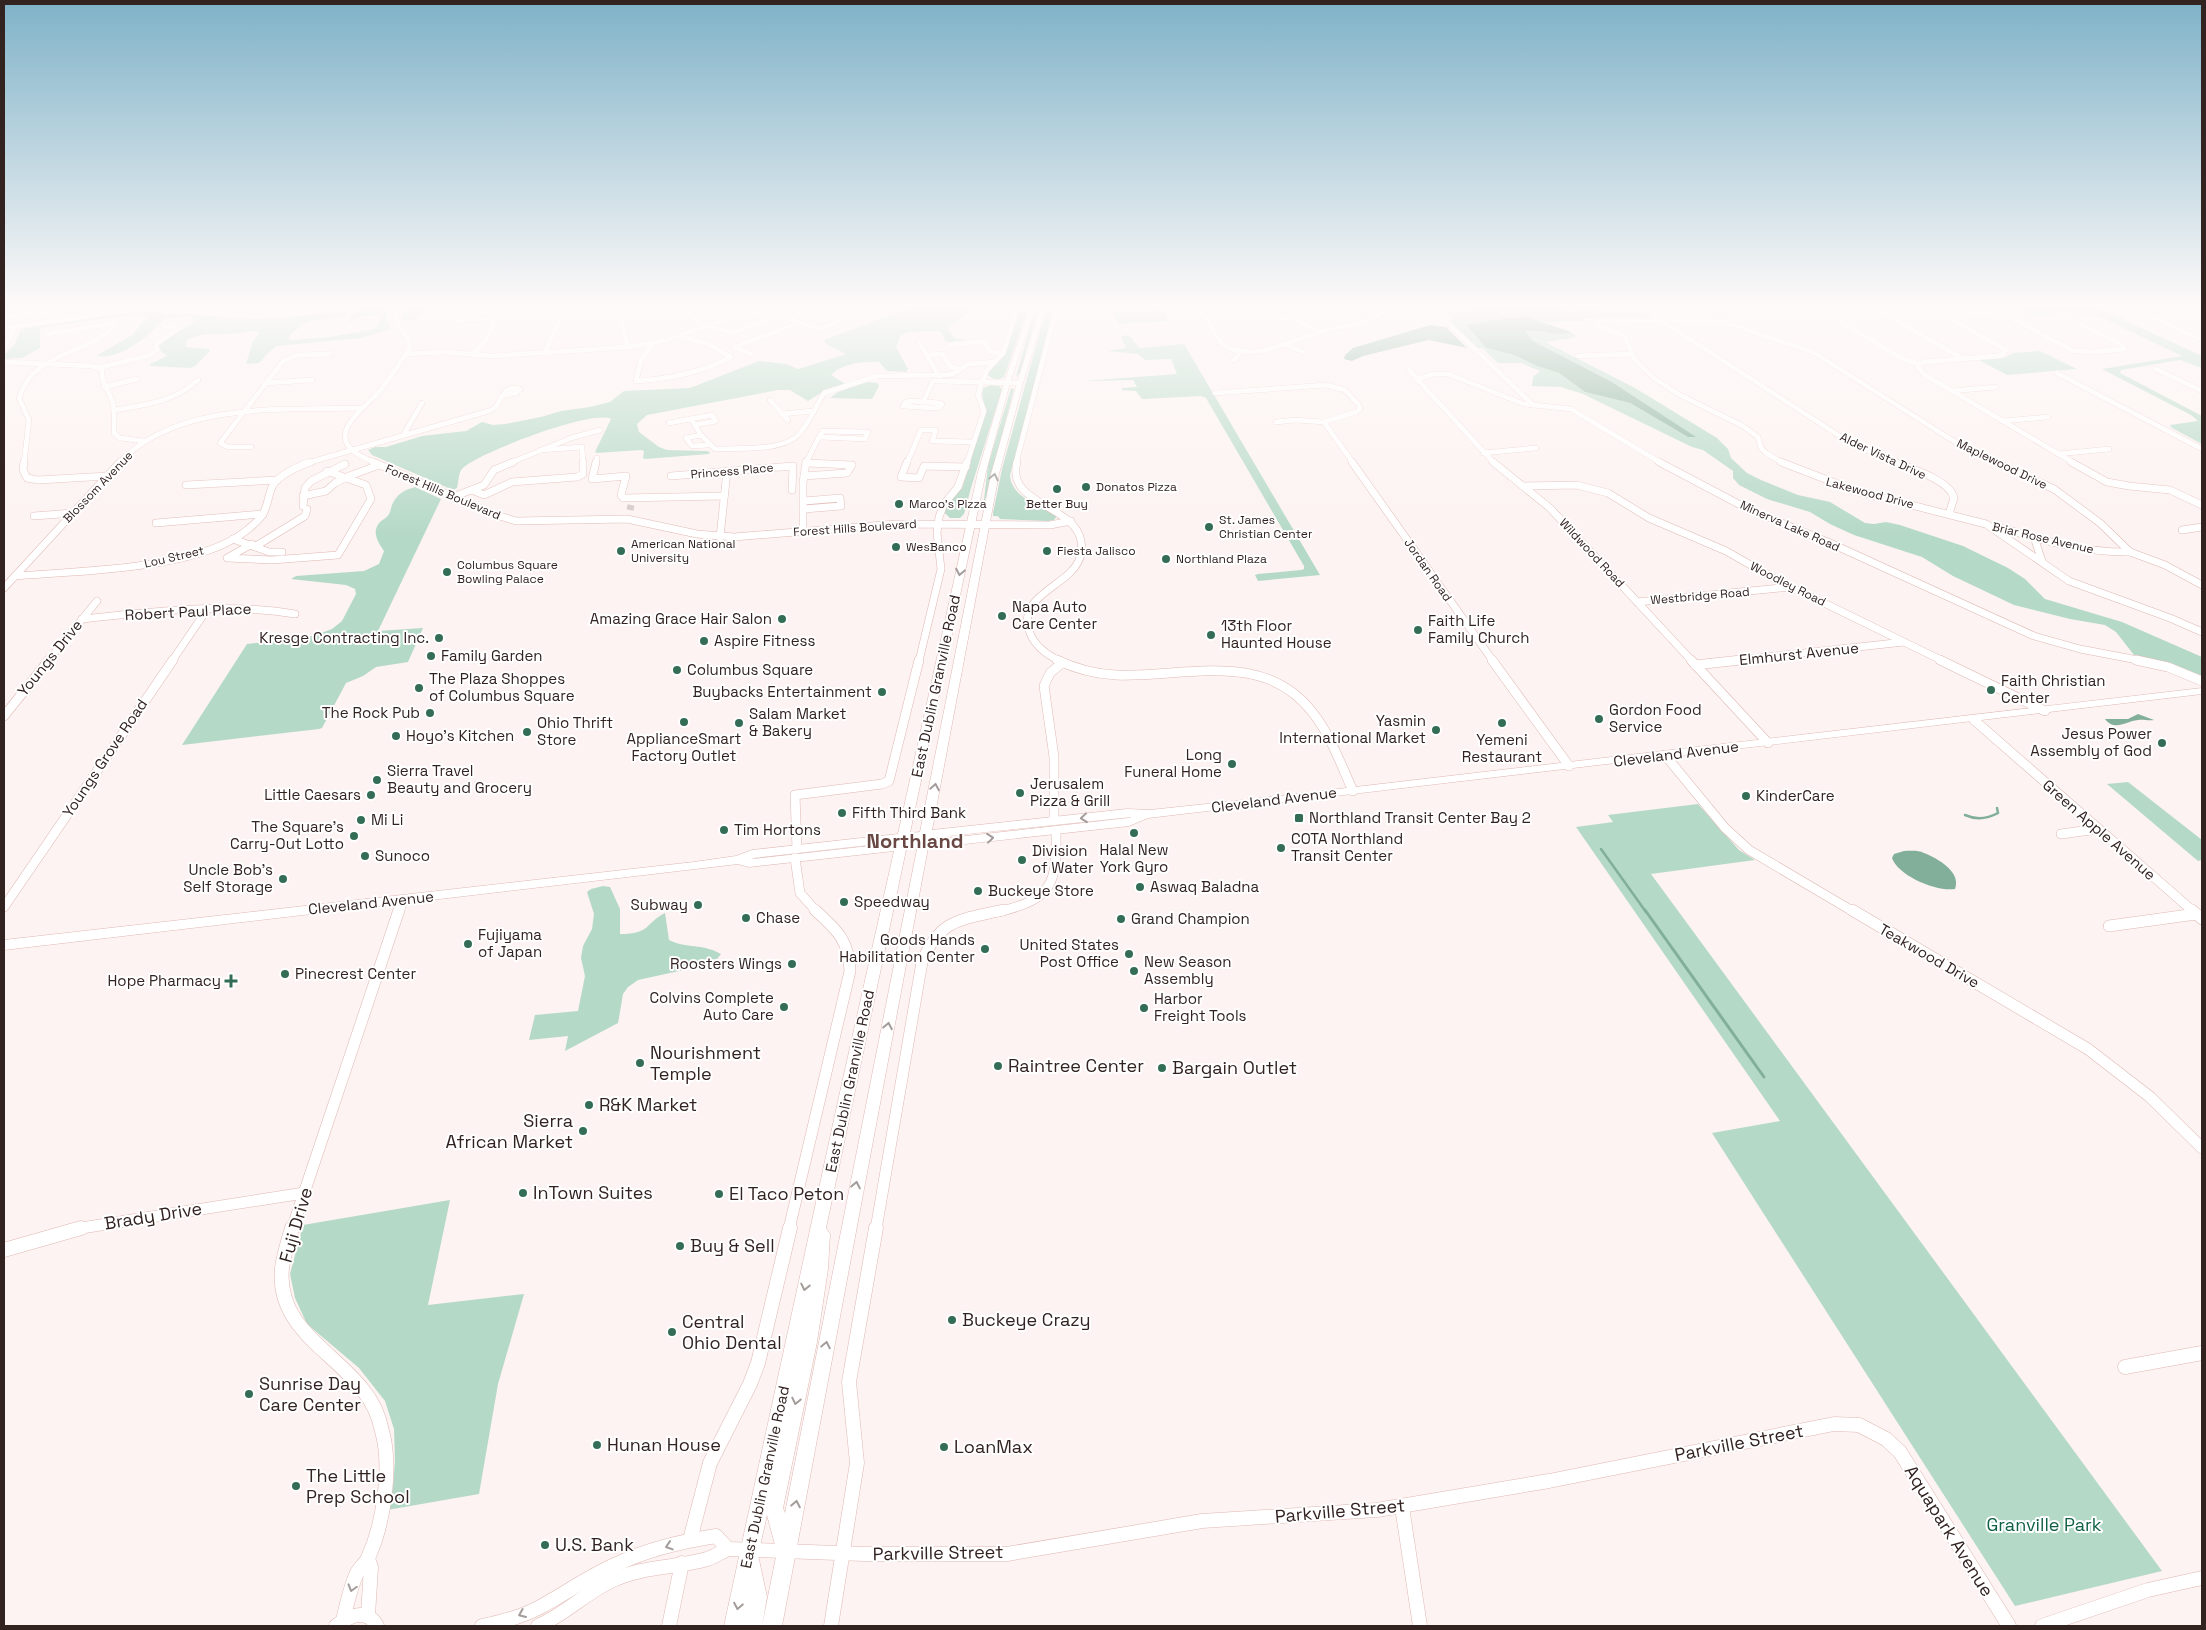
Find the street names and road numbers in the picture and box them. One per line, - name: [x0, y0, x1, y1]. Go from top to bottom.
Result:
- street label: Alder Vista Drive: [1837, 429, 1929, 483]
- street label: Maplewood Drive: [1954, 435, 2050, 493]
- street label: Blossom Avenue: [60, 448, 136, 526]
- street label: Princess Place: [690, 459, 774, 483]
- street label: Forest Hills Boulevard: [383, 460, 503, 524]
- street label: Lakewood Drive: [1824, 474, 1916, 512]
- street label: Minerva Lake Road: [1738, 497, 1842, 555]
- street label: Wildwood Road: [1556, 515, 1628, 591]
- street label: Forest Hills Boulevard: [793, 516, 917, 540]
- street label: Briar Rose Avenue: [1991, 519, 2095, 557]
- street label: Jordan Road: [1400, 535, 1456, 605]
- street label: Lou Street: [142, 542, 206, 572]
- street label: Woodley Road: [1747, 558, 1829, 610]
- street label: Westbridge Road: [1650, 584, 1750, 608]
- street label: East Dublin Granville Road: [907, 593, 964, 779]
- street label: Robert Paul Place: [124, 599, 252, 624]
- street label: Youngs Drive: [13, 616, 86, 700]
- street label: Elmhurst Avenue: [1738, 638, 1860, 669]
- street label: Youngs Grove Road: [58, 695, 151, 820]
- street label: Cleveland Avenue: [1612, 736, 1740, 771]
- street label: Green Apple Avenue: [2039, 775, 2160, 884]
- street label: Cleveland Avenue: [1210, 782, 1338, 817]
- street label: Cleveland Avenue: [307, 886, 435, 919]
- street label: Teakwood Drive: [1876, 919, 1983, 992]
- street label: East Dublin Granville Road: [821, 988, 878, 1174]
- street label: Fuji Drive: [274, 1185, 317, 1265]
- street label: Brady Drive: [102, 1196, 204, 1235]
- street label: East Dublin Granville Road: [736, 1384, 793, 1570]
- street label: Parkville Street: [1673, 1419, 1805, 1466]
- street label: Aquapark Avenue: [1900, 1461, 1999, 1601]
- street label: Parkville Street: [1274, 1493, 1406, 1528]
- street label: Parkville Street: [872, 1540, 1004, 1565]

